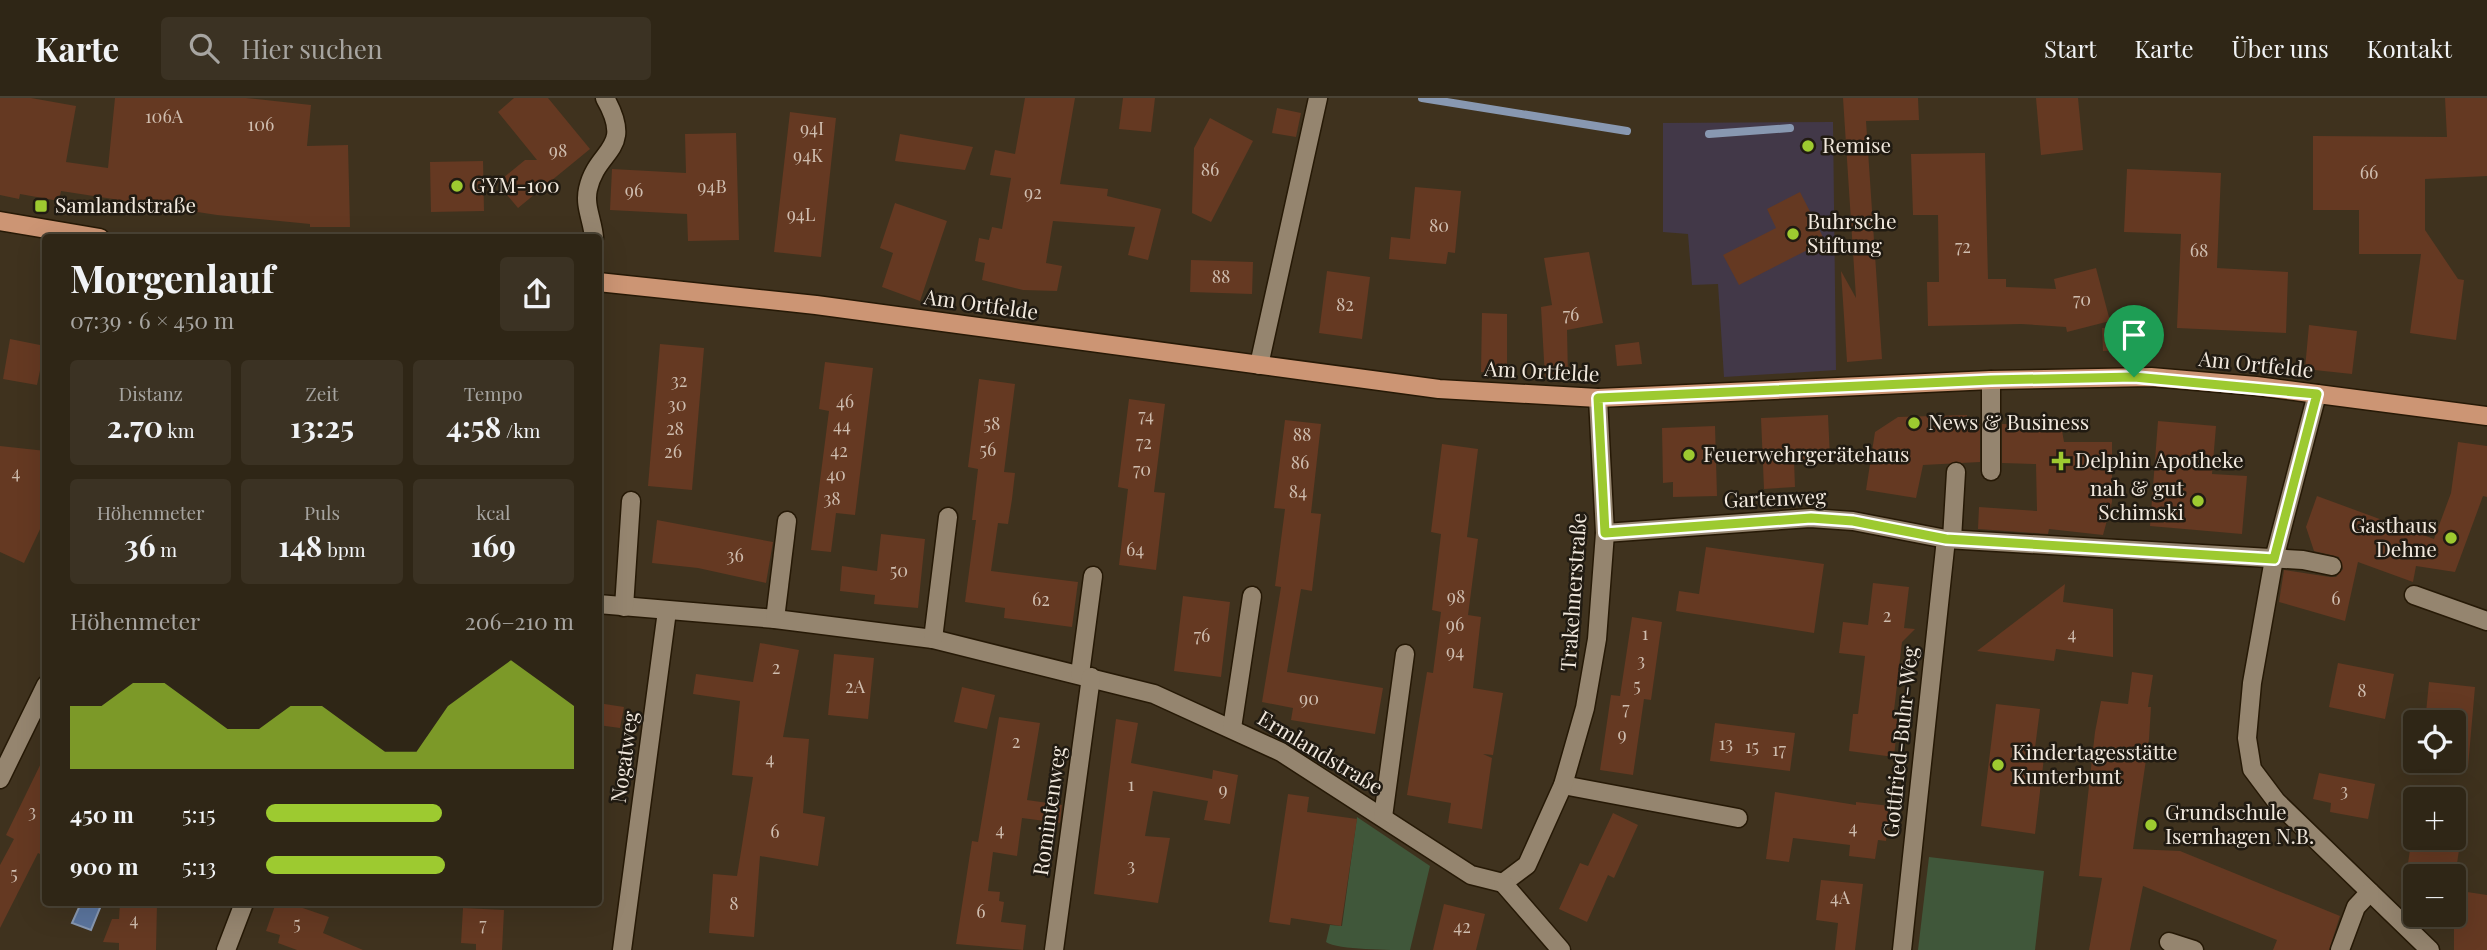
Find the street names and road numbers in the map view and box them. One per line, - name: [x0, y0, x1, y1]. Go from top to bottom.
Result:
- street label: Am Ortfelde: [921, 281, 1040, 325]
- street label: Am Ortfelde: [2196, 343, 2315, 383]
- street label: Am Ortfelde: [1483, 353, 1600, 387]
- street label: Gartenweg: [1723, 481, 1827, 513]
- street label: Trakehnerstraße: [1552, 512, 1592, 672]
- street label: Gottfried-Buhr-Weg: [1875, 645, 1923, 839]
- street label: Ermlandstraße: [1253, 703, 1389, 800]
- street label: Nogatweg: [603, 709, 643, 804]
- street label: Romintenweg: [1025, 744, 1071, 877]

